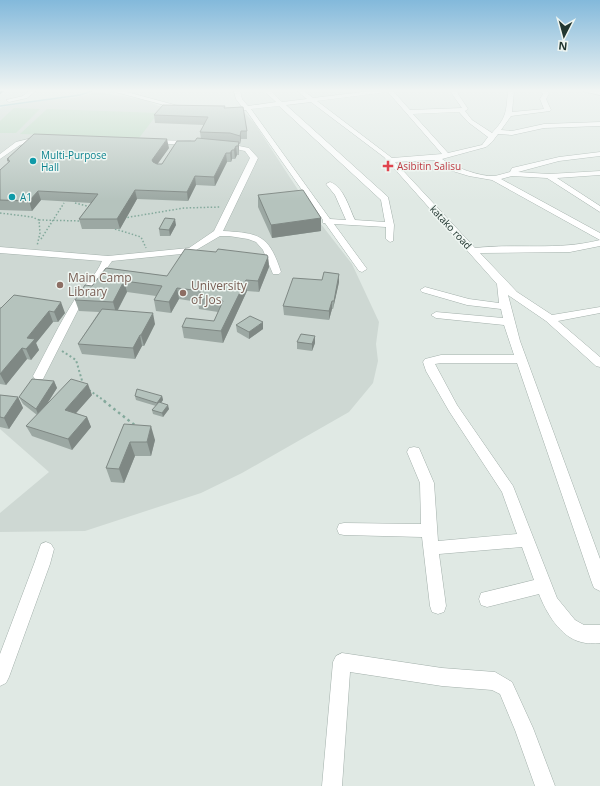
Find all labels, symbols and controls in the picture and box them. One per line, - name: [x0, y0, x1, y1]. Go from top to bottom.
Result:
- north arrow: [544, 16, 584, 56]
- text: N: [558, 39, 568, 54]
- place label: Multi-Purpose Hall: [41, 148, 107, 174]
- marker: Multi-Purpose Hall: [28, 156, 38, 166]
- place label: Asibitin Salisu: [397, 159, 461, 173]
- marker: Asibitin Salisu: [382, 160, 394, 172]
- place label: A1: [20, 190, 32, 204]
- marker: A1: [7, 192, 17, 202]
- street label: katako road: [427, 202, 475, 252]
- place label: Main Camp Library: [68, 269, 132, 300]
- place label: University of Jos: [191, 277, 248, 308]
- marker: Main Camp Library: [55, 280, 65, 290]
- marker: University of Jos: [178, 288, 188, 298]

